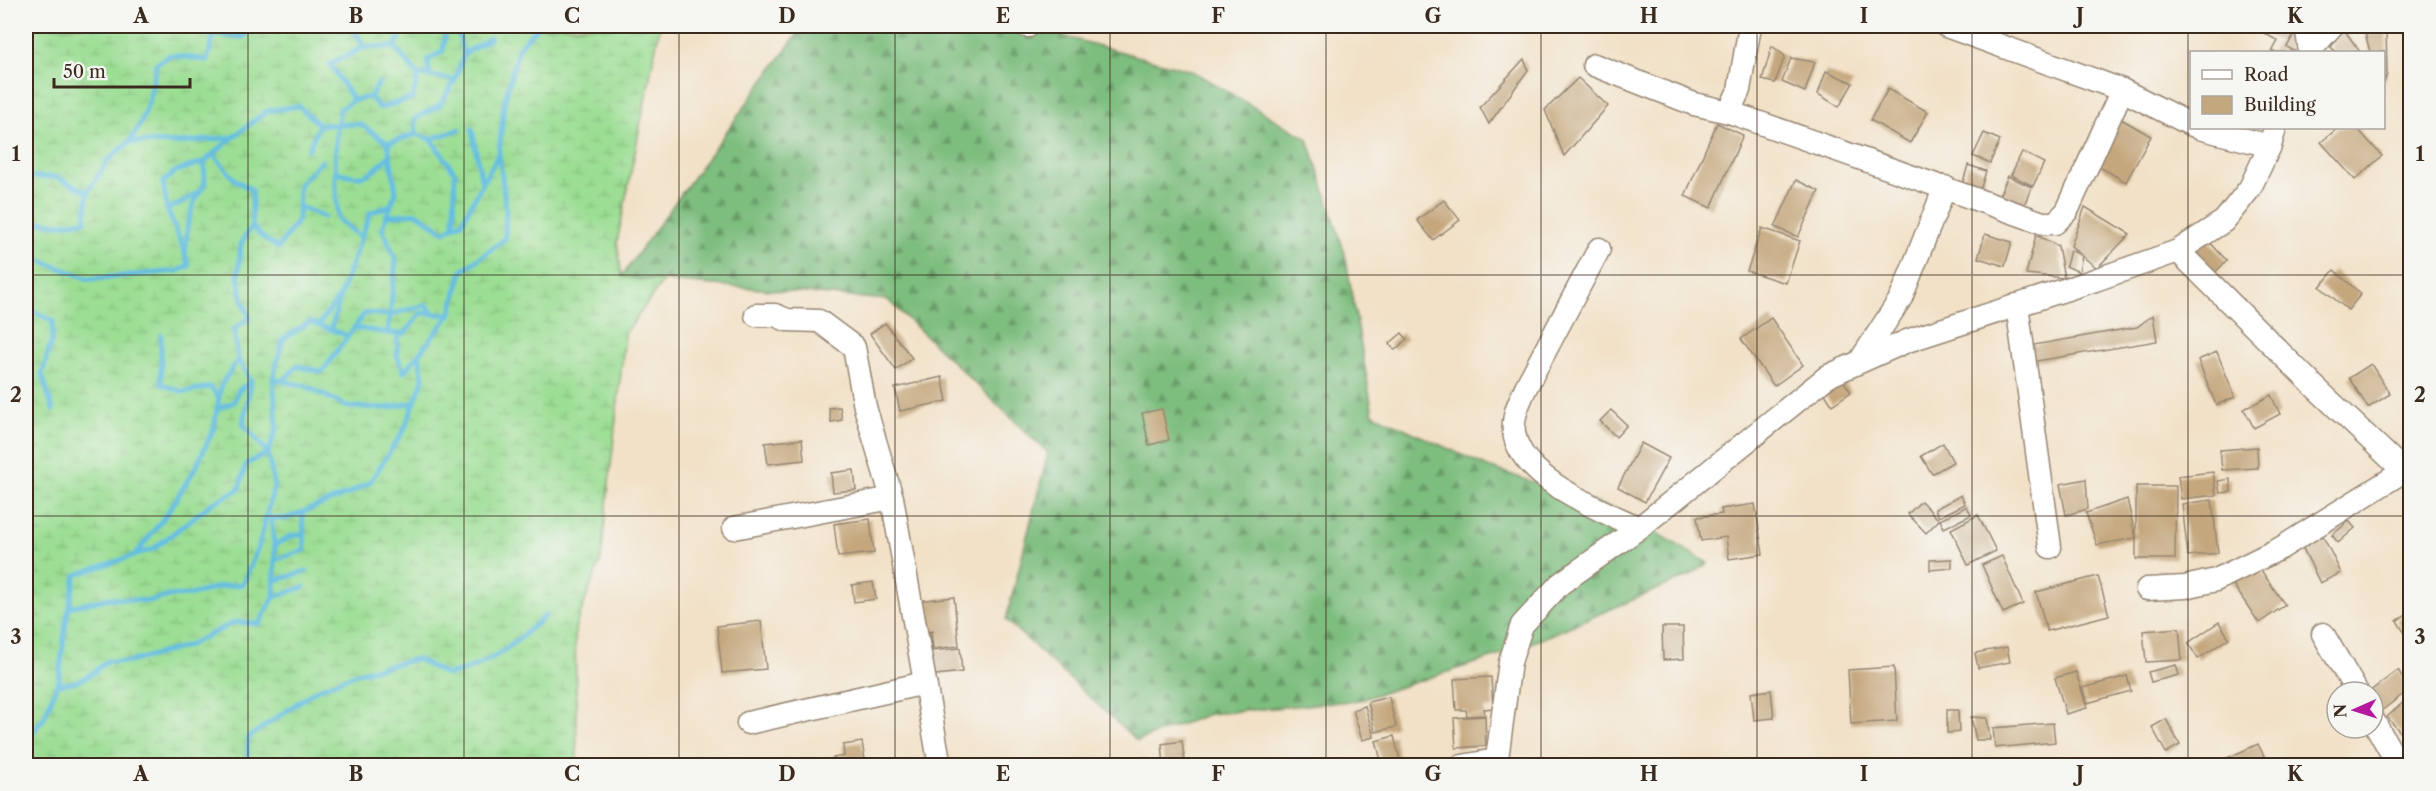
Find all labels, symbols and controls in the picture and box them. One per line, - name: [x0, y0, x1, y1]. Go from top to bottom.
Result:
- text: A: [132, 4, 149, 28]
- text: B: [349, 4, 364, 28]
- text: C: [564, 4, 580, 28]
- text: D: [778, 4, 796, 28]
- text: E: [996, 4, 1010, 28]
- text: F: [1211, 4, 1225, 28]
- text: G: [1425, 4, 1442, 28]
- text: H: [1640, 4, 1658, 28]
- text: I: [1860, 4, 1868, 28]
- text: J: [2072, 4, 2084, 28]
- text: K: [2287, 4, 2304, 28]
- scale bar: [54, 51, 190, 89]
- legend: [2190, 51, 2385, 129]
- text: 50 m: [63, 61, 106, 83]
- text: Road: [2244, 64, 2289, 86]
- text: Building: [2244, 94, 2316, 116]
- text: 1: [12, 142, 21, 166]
- text: 1: [2416, 142, 2425, 166]
- text: 2: [10, 383, 22, 407]
- text: 2: [2414, 383, 2426, 407]
- text: 3: [10, 625, 22, 649]
- text: 3: [2414, 625, 2426, 649]
- north arrow: [2325, 680, 2385, 740]
- text: N: [2330, 703, 2350, 718]
- text: A: [132, 762, 149, 786]
- text: B: [349, 762, 364, 786]
- text: C: [564, 762, 580, 786]
- text: D: [778, 762, 796, 786]
- text: E: [996, 762, 1010, 786]
- text: F: [1211, 762, 1225, 786]
- text: G: [1425, 762, 1442, 786]
- text: H: [1640, 762, 1658, 786]
- text: I: [1860, 762, 1868, 786]
- text: J: [2072, 762, 2084, 786]
- text: K: [2287, 762, 2304, 786]

